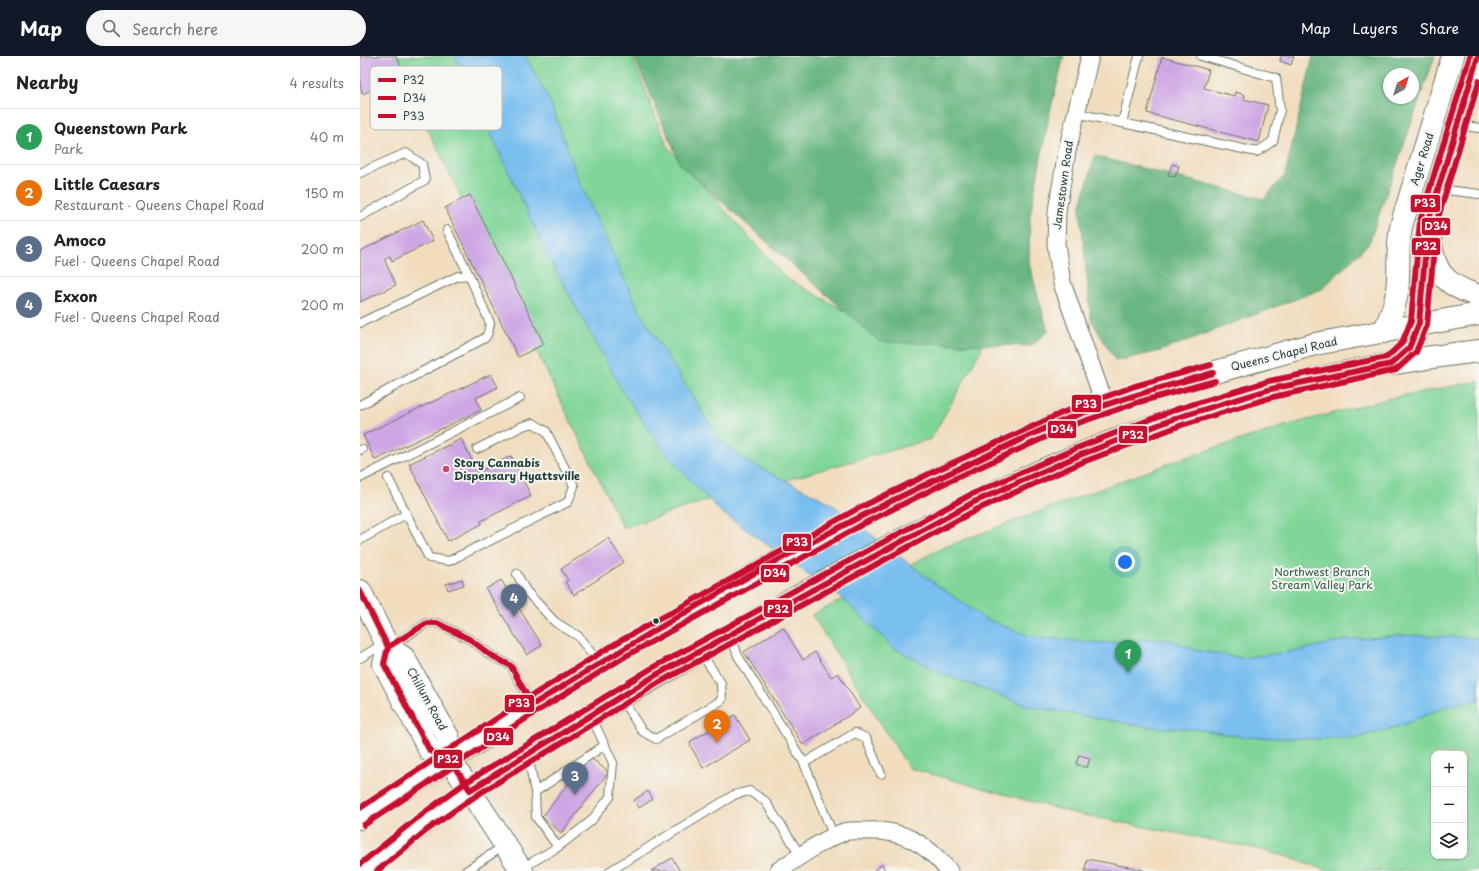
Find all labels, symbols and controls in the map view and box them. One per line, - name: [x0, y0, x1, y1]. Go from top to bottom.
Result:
- search box: [86, 10, 366, 46]
- text: Map: [20, 14, 62, 42]
- icon: search: [100, 17, 122, 39]
- text: Search here: [132, 17, 218, 40]
- text: Map: [1301, 18, 1331, 39]
- text: Layers: [1353, 18, 1398, 39]
- text: Share: [1420, 18, 1459, 39]
- legend: [370, 66, 502, 130]
- north arrow: [1383, 68, 1419, 104]
- text: Nearby: [16, 69, 78, 95]
- text: P32: [403, 71, 425, 88]
- text: 4 results: [290, 73, 344, 92]
- text: D34: [403, 89, 426, 106]
- text: P33: [403, 107, 425, 124]
- text: Queenstown Park: [54, 116, 187, 139]
- text: 1: [26, 127, 32, 146]
- text: 40 m: [310, 127, 344, 146]
- street label: Ager Road: [1405, 130, 1438, 187]
- text: Park: [54, 139, 83, 158]
- street label: Jamestown Road: [1048, 139, 1077, 231]
- text: Little Caesars: [54, 172, 160, 195]
- text: 2: [24, 183, 34, 202]
- text: 150 m: [305, 183, 344, 202]
- line badge: P33: [1410, 194, 1441, 213]
- text: P33: [1414, 194, 1436, 211]
- text: Restaurant · Queens Chapel Road: [54, 195, 264, 214]
- line badge: D34: [1421, 217, 1451, 236]
- text: D34: [1424, 217, 1448, 234]
- text: Amoco: [54, 228, 106, 251]
- line badge: P32: [1411, 237, 1441, 256]
- text: P32: [1415, 237, 1437, 254]
- text: 3: [25, 239, 33, 258]
- text: 200 m: [301, 239, 344, 258]
- text: Fuel · Queens Chapel Road: [54, 251, 220, 270]
- text: Exxon: [54, 284, 98, 307]
- text: 4: [25, 295, 33, 314]
- text: 200 m: [301, 295, 344, 314]
- text: Fuel · Queens Chapel Road: [54, 307, 220, 326]
- street label: Queens Chapel Road: [1229, 332, 1339, 375]
- line badge: P33: [1071, 394, 1102, 413]
- text: P33: [1075, 395, 1097, 412]
- line badge: D34: [1047, 420, 1077, 439]
- text: D34: [1050, 420, 1074, 437]
- line badge: P32: [1118, 425, 1148, 444]
- text: P32: [1122, 426, 1144, 443]
- place label: Story Cannabis Dispensary Hyattsville: [454, 454, 580, 484]
- marker: Story Cannabis Dispensary Hyattsville: [441, 464, 451, 474]
- line badge: P33: [782, 533, 812, 552]
- text: P33: [786, 533, 808, 550]
- your location: [1115, 552, 1135, 572]
- park label: Northwest Branch Stream Valley Park: [1271, 563, 1373, 593]
- line badge: D34: [760, 564, 790, 583]
- text: D34: [763, 564, 787, 581]
- pin: 4: [501, 584, 527, 617]
- line badge: P32: [763, 599, 793, 618]
- text: P32: [767, 600, 789, 617]
- unlabelled marker: [651, 616, 661, 626]
- pin: 1: [1115, 640, 1141, 673]
- street label: Chillum Road: [403, 664, 452, 734]
- line badge: P33: [504, 694, 535, 713]
- text: P33: [508, 694, 530, 711]
- pin: 2: [704, 710, 730, 743]
- line badge: D34: [483, 727, 514, 746]
- text: D34: [486, 728, 510, 745]
- line badge: P32: [433, 749, 463, 769]
- text: P32: [437, 750, 459, 767]
- map controls: [1431, 751, 1467, 859]
- button: +: [1431, 751, 1467, 787]
- pin: 3: [562, 762, 588, 795]
- button: −: [1431, 787, 1467, 823]
- button: layers: [1431, 823, 1467, 859]

